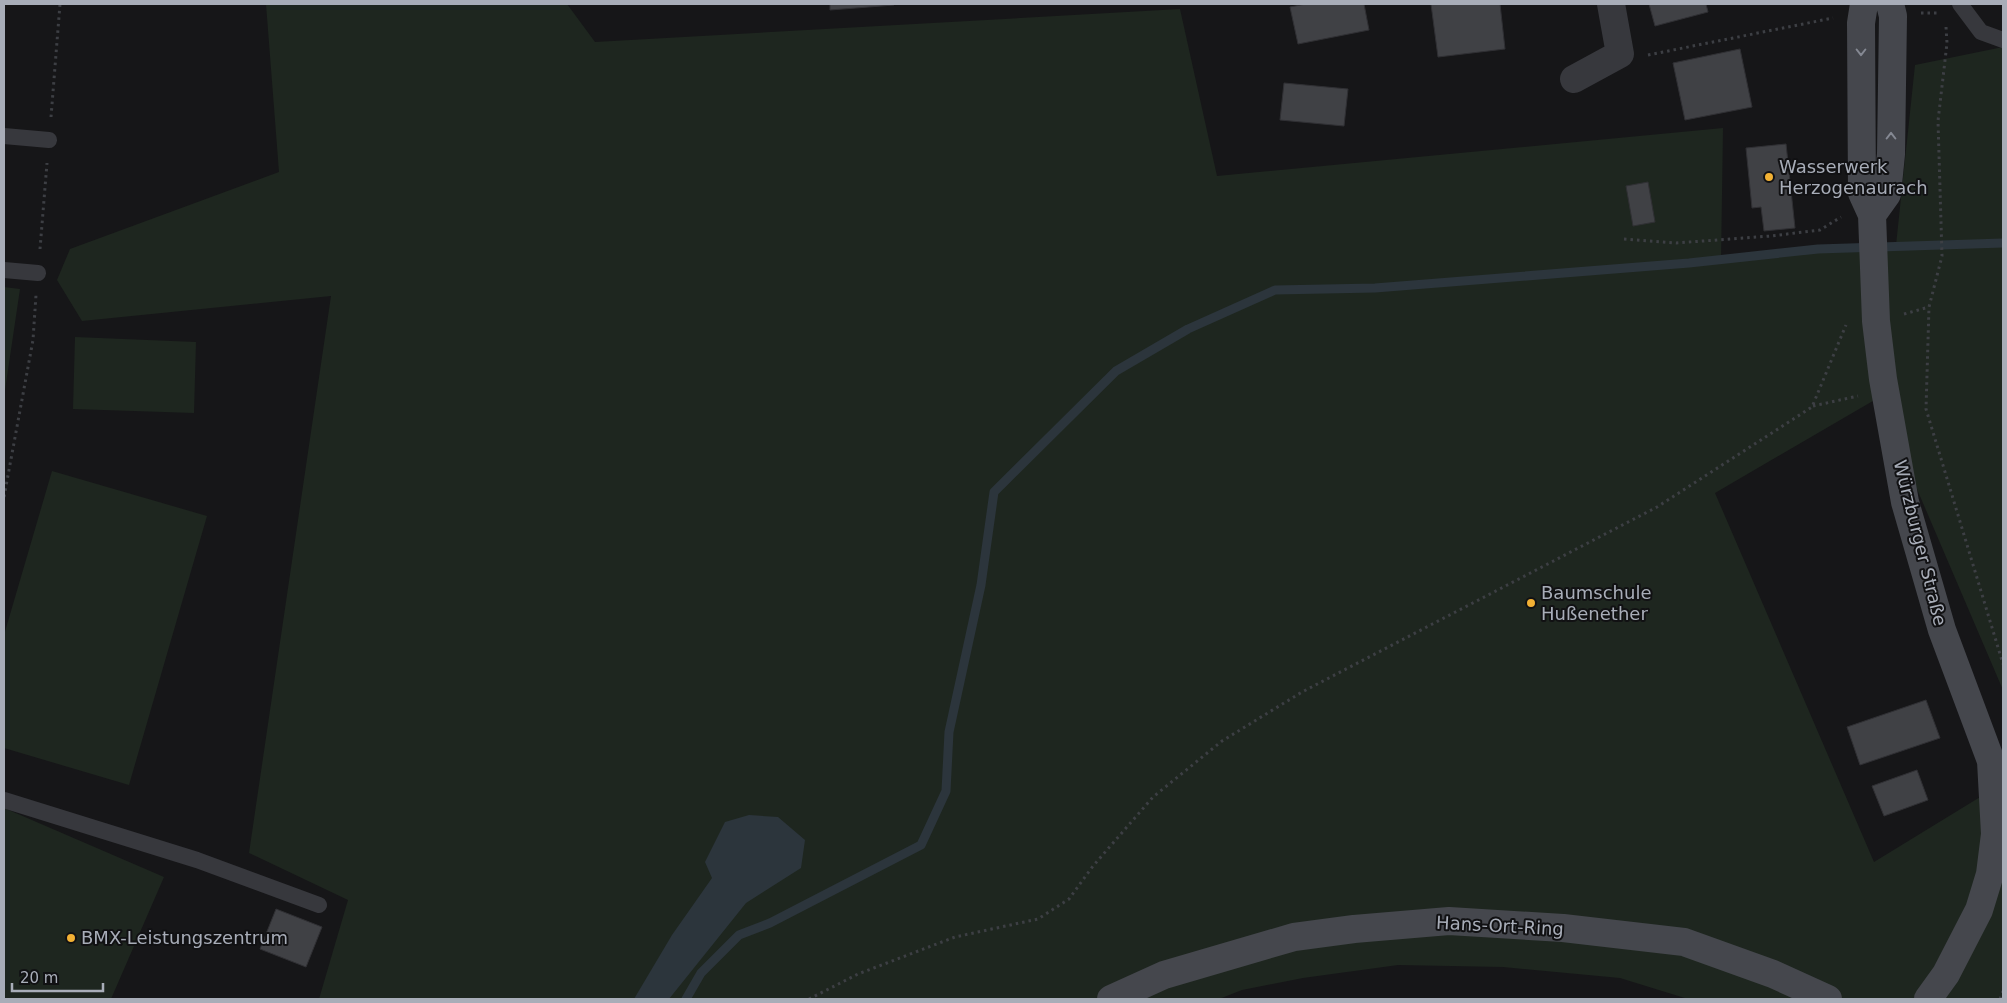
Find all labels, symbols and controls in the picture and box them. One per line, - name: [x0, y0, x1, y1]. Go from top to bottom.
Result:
- one-way arrow: [1856, 48, 1866, 56]
- one-way arrow: [1886, 132, 1896, 140]
- place label: Wasserwerk Herzogenaurach: [1779, 156, 1928, 198]
- marker: Wasserwerk Herzogenaurach: [1763, 171, 1775, 183]
- street label: Würzburger Straße: [1890, 458, 1951, 628]
- place label: Baumschule Hußenether: [1541, 582, 1652, 624]
- marker: Baumschule Hußenether: [1525, 597, 1537, 609]
- street label: Hans-Ort-Ring: [1436, 912, 1564, 939]
- place label: BMX-Leistungszentrum: [81, 927, 288, 948]
- marker: BMX-Leistungszentrum: [65, 932, 77, 944]
- scale bar: [12, 960, 104, 992]
- text: 20 m: [20, 969, 58, 987]

